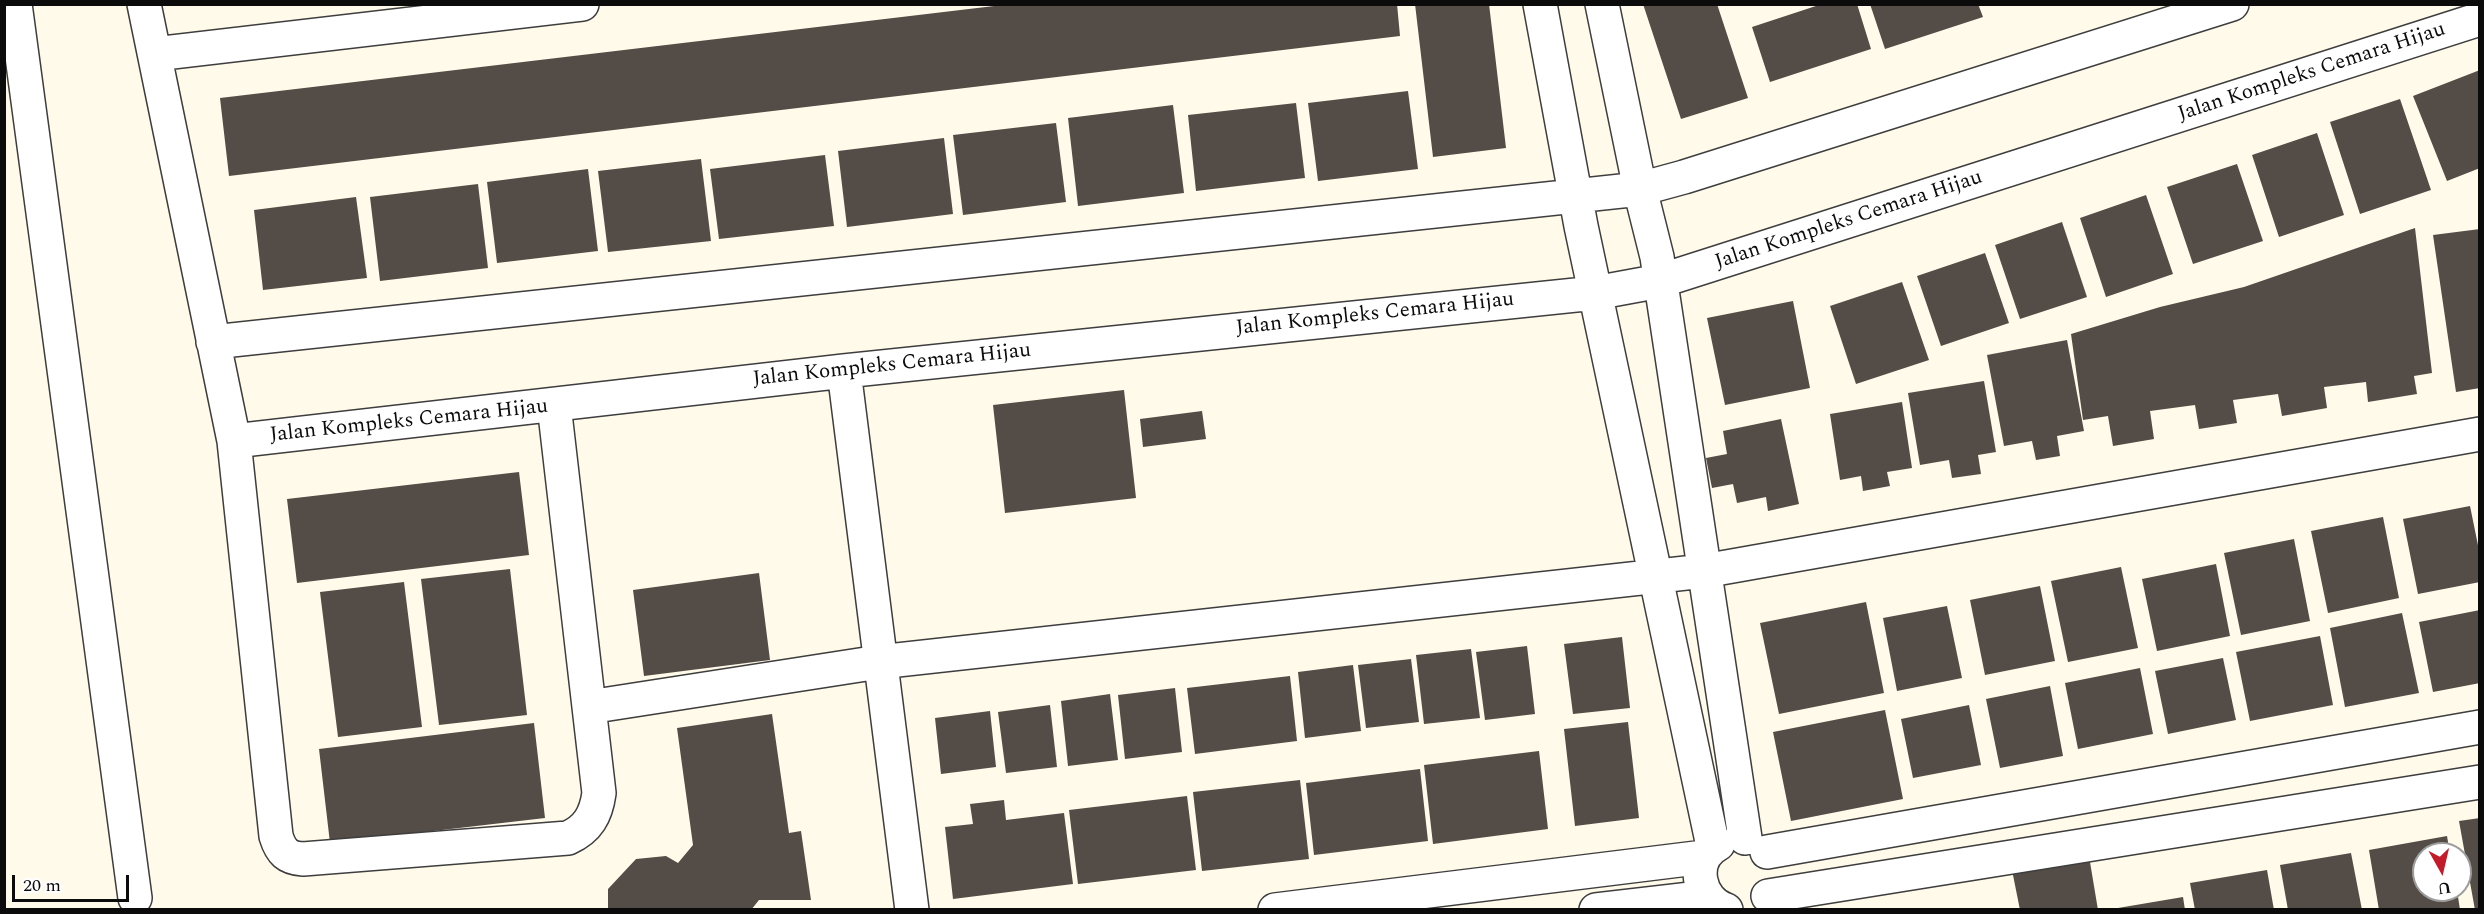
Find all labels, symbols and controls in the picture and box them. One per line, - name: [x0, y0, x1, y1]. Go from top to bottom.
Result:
- street label: Jalan Kompleks Cemara Hijau: [2175, 18, 2449, 128]
- street label: Jalan Kompleks Cemara Hijau: [1712, 166, 1986, 276]
- street label: Jalan Kompleks Cemara Hijau: [1235, 288, 1515, 342]
- street label: Jalan Kompleks Cemara Hijau: [752, 339, 1032, 393]
- street label: Jalan Kompleks Cemara Hijau: [269, 395, 549, 449]
- north arrow: [2412, 842, 2472, 902]
- scale bar: [15, 863, 132, 901]
- text: 20 m: [23, 872, 61, 899]
- text: U: [2436, 875, 2453, 901]

